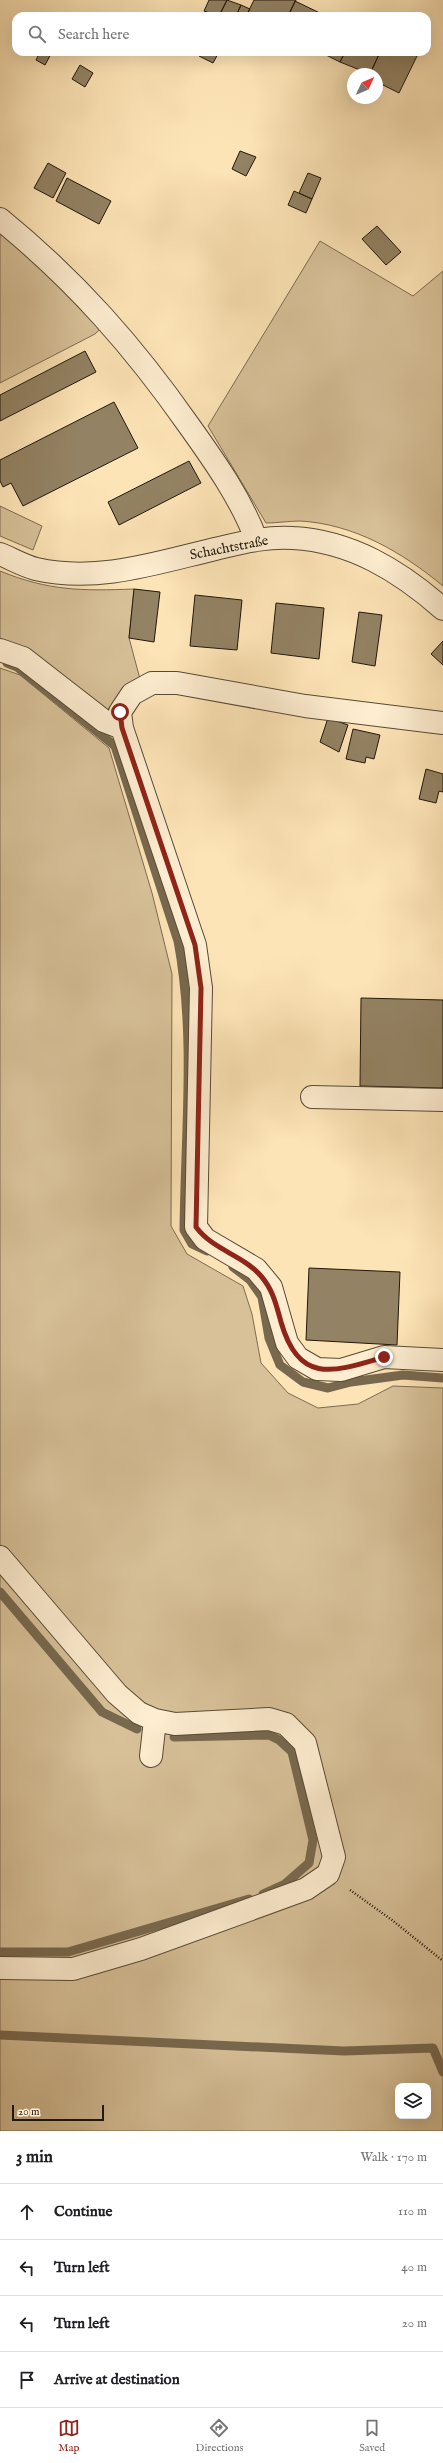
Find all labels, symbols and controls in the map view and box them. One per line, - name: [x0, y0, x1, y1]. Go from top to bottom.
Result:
- search box: [12, 12, 431, 56]
- icon: search: [26, 23, 48, 45]
- text: Search here: [58, 25, 129, 44]
- north arrow: [347, 68, 383, 104]
- street label: Schachtstraße: [188, 531, 270, 564]
- route start: [111, 703, 129, 721]
- route end: [375, 1348, 393, 1366]
- map controls: [395, 2083, 431, 2119]
- button: layers: [395, 2083, 431, 2119]
- scale bar: [12, 2103, 104, 2122]
- text: 20 m: [18, 2105, 39, 2119]
- text: 3 min: [16, 2147, 53, 2168]
- text: Walk · 170 m: [361, 2149, 427, 2166]
- icon: ahead: [16, 2201, 38, 2223]
- text: Continue: [54, 2202, 112, 2221]
- text: 110 m: [398, 2203, 427, 2220]
- icon: left: [16, 2257, 38, 2279]
- text: Turn left: [54, 2258, 110, 2277]
- text: 40 m: [401, 2259, 427, 2276]
- icon: left: [16, 2313, 38, 2335]
- text: Turn left: [54, 2314, 110, 2333]
- text: 20 m: [402, 2315, 427, 2332]
- icon: arrive: [16, 2369, 38, 2391]
- text: Arrive at destination: [54, 2370, 180, 2389]
- tab: Map: [58, 2417, 80, 2455]
- tab: Directions: [196, 2417, 243, 2455]
- tab: Saved: [359, 2417, 385, 2455]

